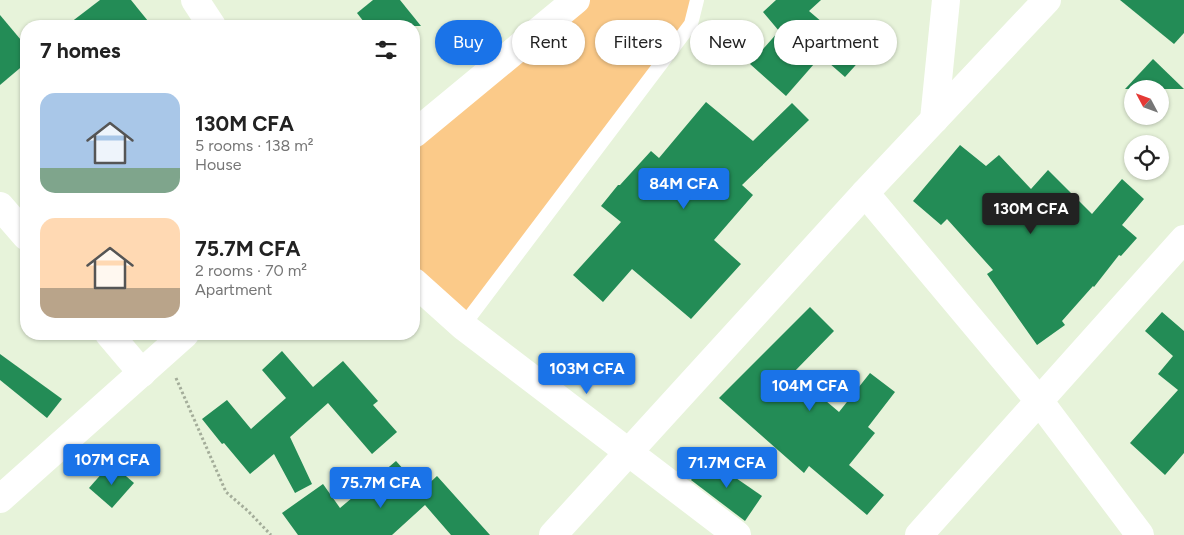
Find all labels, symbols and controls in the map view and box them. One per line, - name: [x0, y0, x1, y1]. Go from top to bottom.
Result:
- chip: Buy: [435, 20, 502, 65]
- chip: Rent: [512, 20, 585, 65]
- chip: Filters: [595, 20, 680, 65]
- chip: New: [690, 20, 764, 65]
- chip: Apartment: [774, 20, 897, 65]
- icon: filters: [372, 36, 400, 64]
- text: 7 homes: [40, 38, 121, 63]
- north arrow: [1124, 80, 1169, 125]
- map controls: [1124, 80, 1169, 180]
- text: 130M CFA: [195, 111, 294, 136]
- icon: home: [80, 113, 140, 173]
- button: locate: [1124, 135, 1169, 180]
- text: 5 rooms · 138 m²: [195, 136, 314, 155]
- text: House: [195, 155, 241, 174]
- pin: 84M CFA: [638, 168, 730, 210]
- text: 84M CFA: [649, 174, 719, 193]
- pin: 130M CFA: [979, 192, 1083, 235]
- text: 130M CFA: [993, 199, 1069, 218]
- text: 75.7M CFA: [195, 236, 301, 261]
- icon: home: [80, 238, 140, 298]
- text: 2 rooms · 70 m²: [195, 261, 307, 280]
- text: Apartment: [195, 280, 272, 299]
- pin: 103M CFA: [535, 352, 639, 395]
- text: 103M CFA: [549, 359, 625, 378]
- pin: 104M CFA: [758, 370, 862, 412]
- text: 104M CFA: [772, 376, 848, 395]
- pin: 107M CFA: [60, 444, 164, 486]
- pin: 71.7M CFA: [670, 446, 784, 489]
- text: 107M CFA: [74, 450, 150, 469]
- text: 71.7M CFA: [688, 453, 766, 472]
- pin: 75.7M CFA: [324, 466, 438, 509]
- text: 75.7M CFA: [341, 473, 421, 492]

